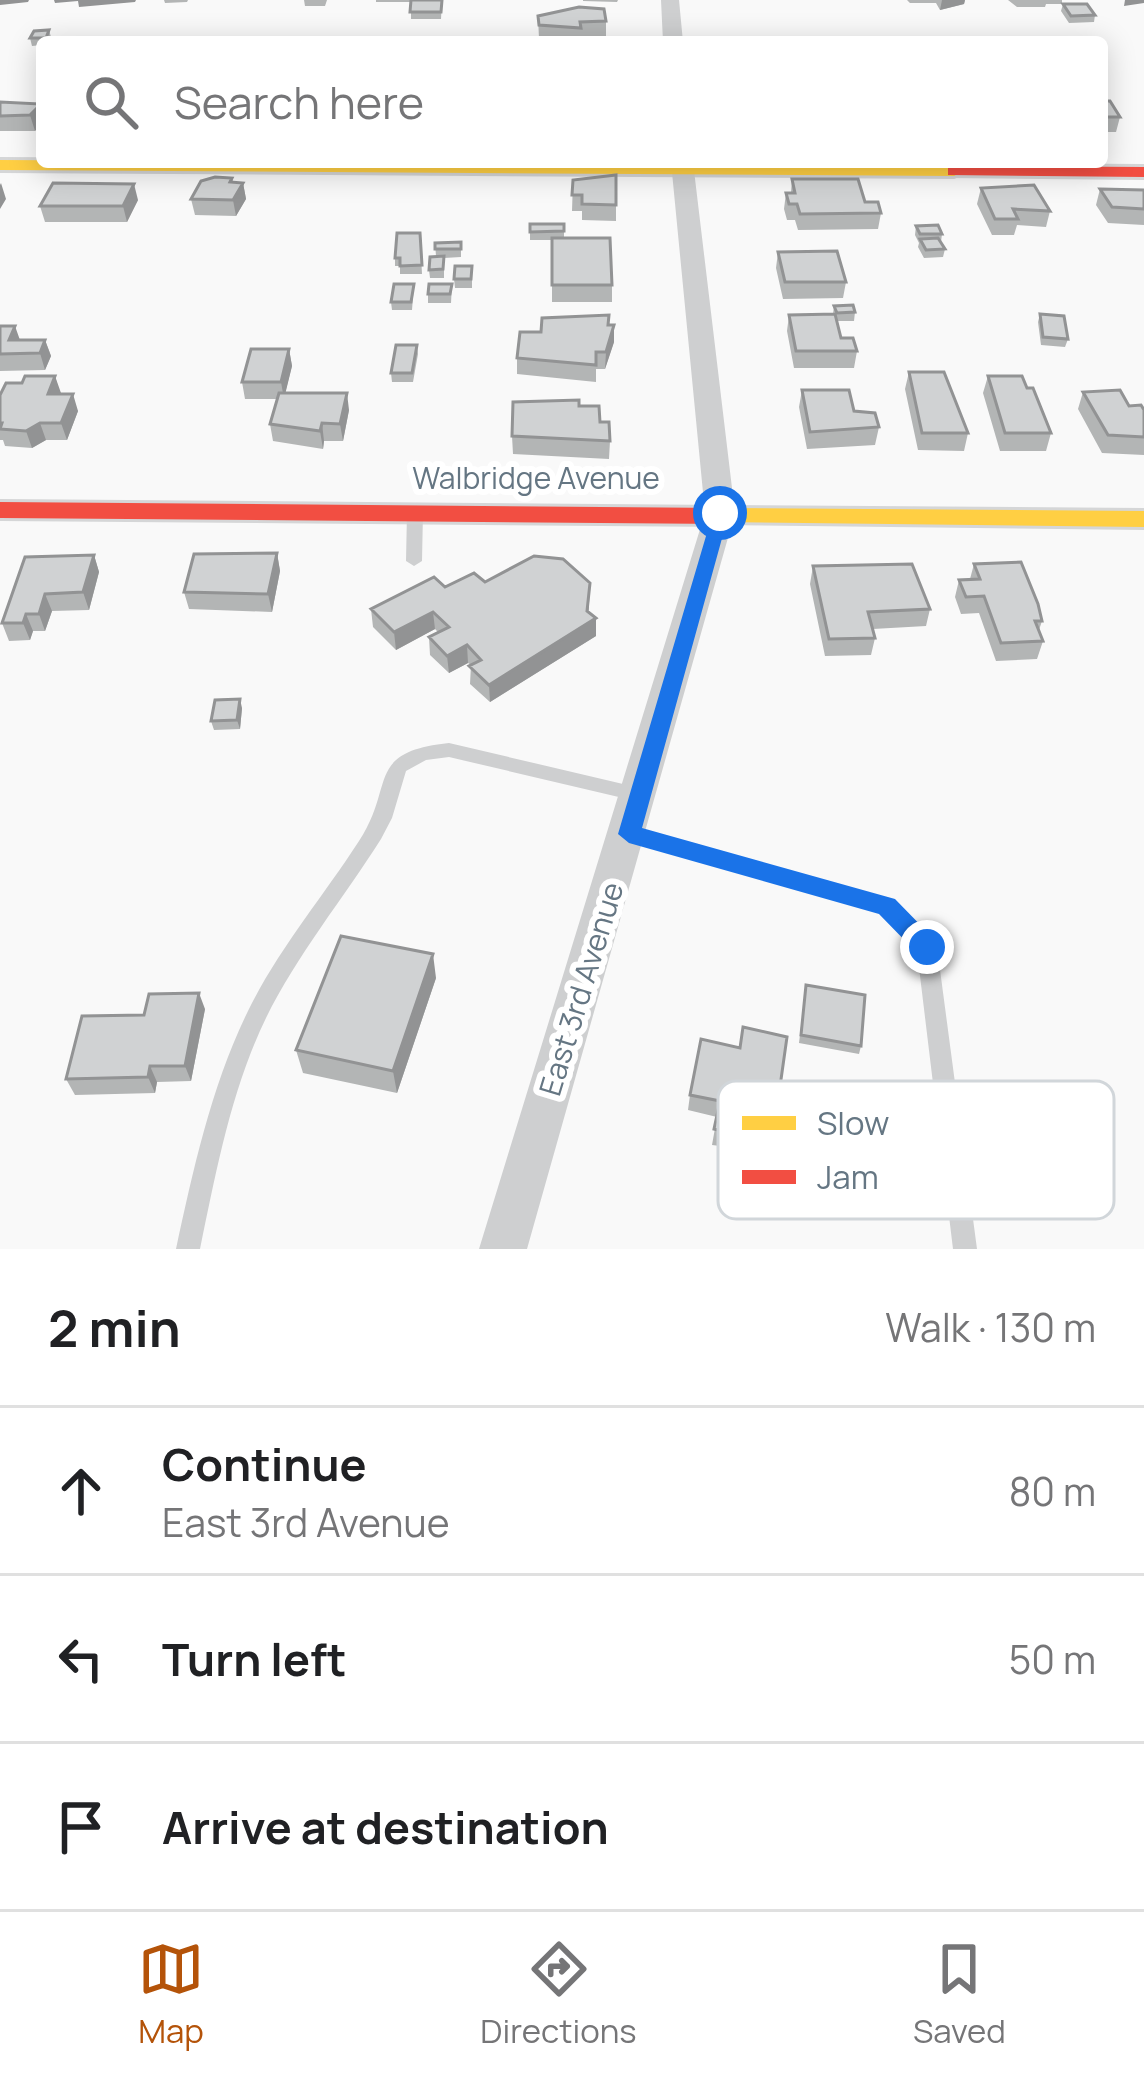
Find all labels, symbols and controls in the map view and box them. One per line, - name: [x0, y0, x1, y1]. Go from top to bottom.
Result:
- search box: [36, 36, 1108, 168]
- icon: search: [78, 69, 144, 135]
- text: Search here: [174, 71, 424, 133]
- street label: Walbridge Avenue: [412, 457, 660, 498]
- route start: [693, 486, 747, 540]
- street label: East 3rd Avenue: [529, 877, 632, 1100]
- route end: [900, 920, 954, 974]
- legend: [718, 1081, 1114, 1219]
- text: Slow: [817, 1100, 889, 1145]
- text: Jam: [817, 1154, 879, 1199]
- text: 2 min: [48, 1293, 181, 1362]
- text: Walk · 130 m: [885, 1300, 1096, 1354]
- text: Continue: [162, 1433, 367, 1495]
- icon: ahead: [48, 1458, 114, 1524]
- text: 80 m: [1009, 1464, 1096, 1518]
- text: East 3rd Avenue: [162, 1495, 449, 1549]
- icon: left: [48, 1626, 114, 1692]
- text: Turn left: [162, 1628, 347, 1690]
- text: 50 m: [1009, 1632, 1096, 1686]
- icon: arrive: [48, 1794, 114, 1860]
- text: Arrive at destination: [162, 1796, 609, 1858]
- tab: Map: [138, 1936, 204, 2053]
- tab: Directions: [480, 1936, 637, 2053]
- tab: Saved: [913, 1936, 1006, 2053]

